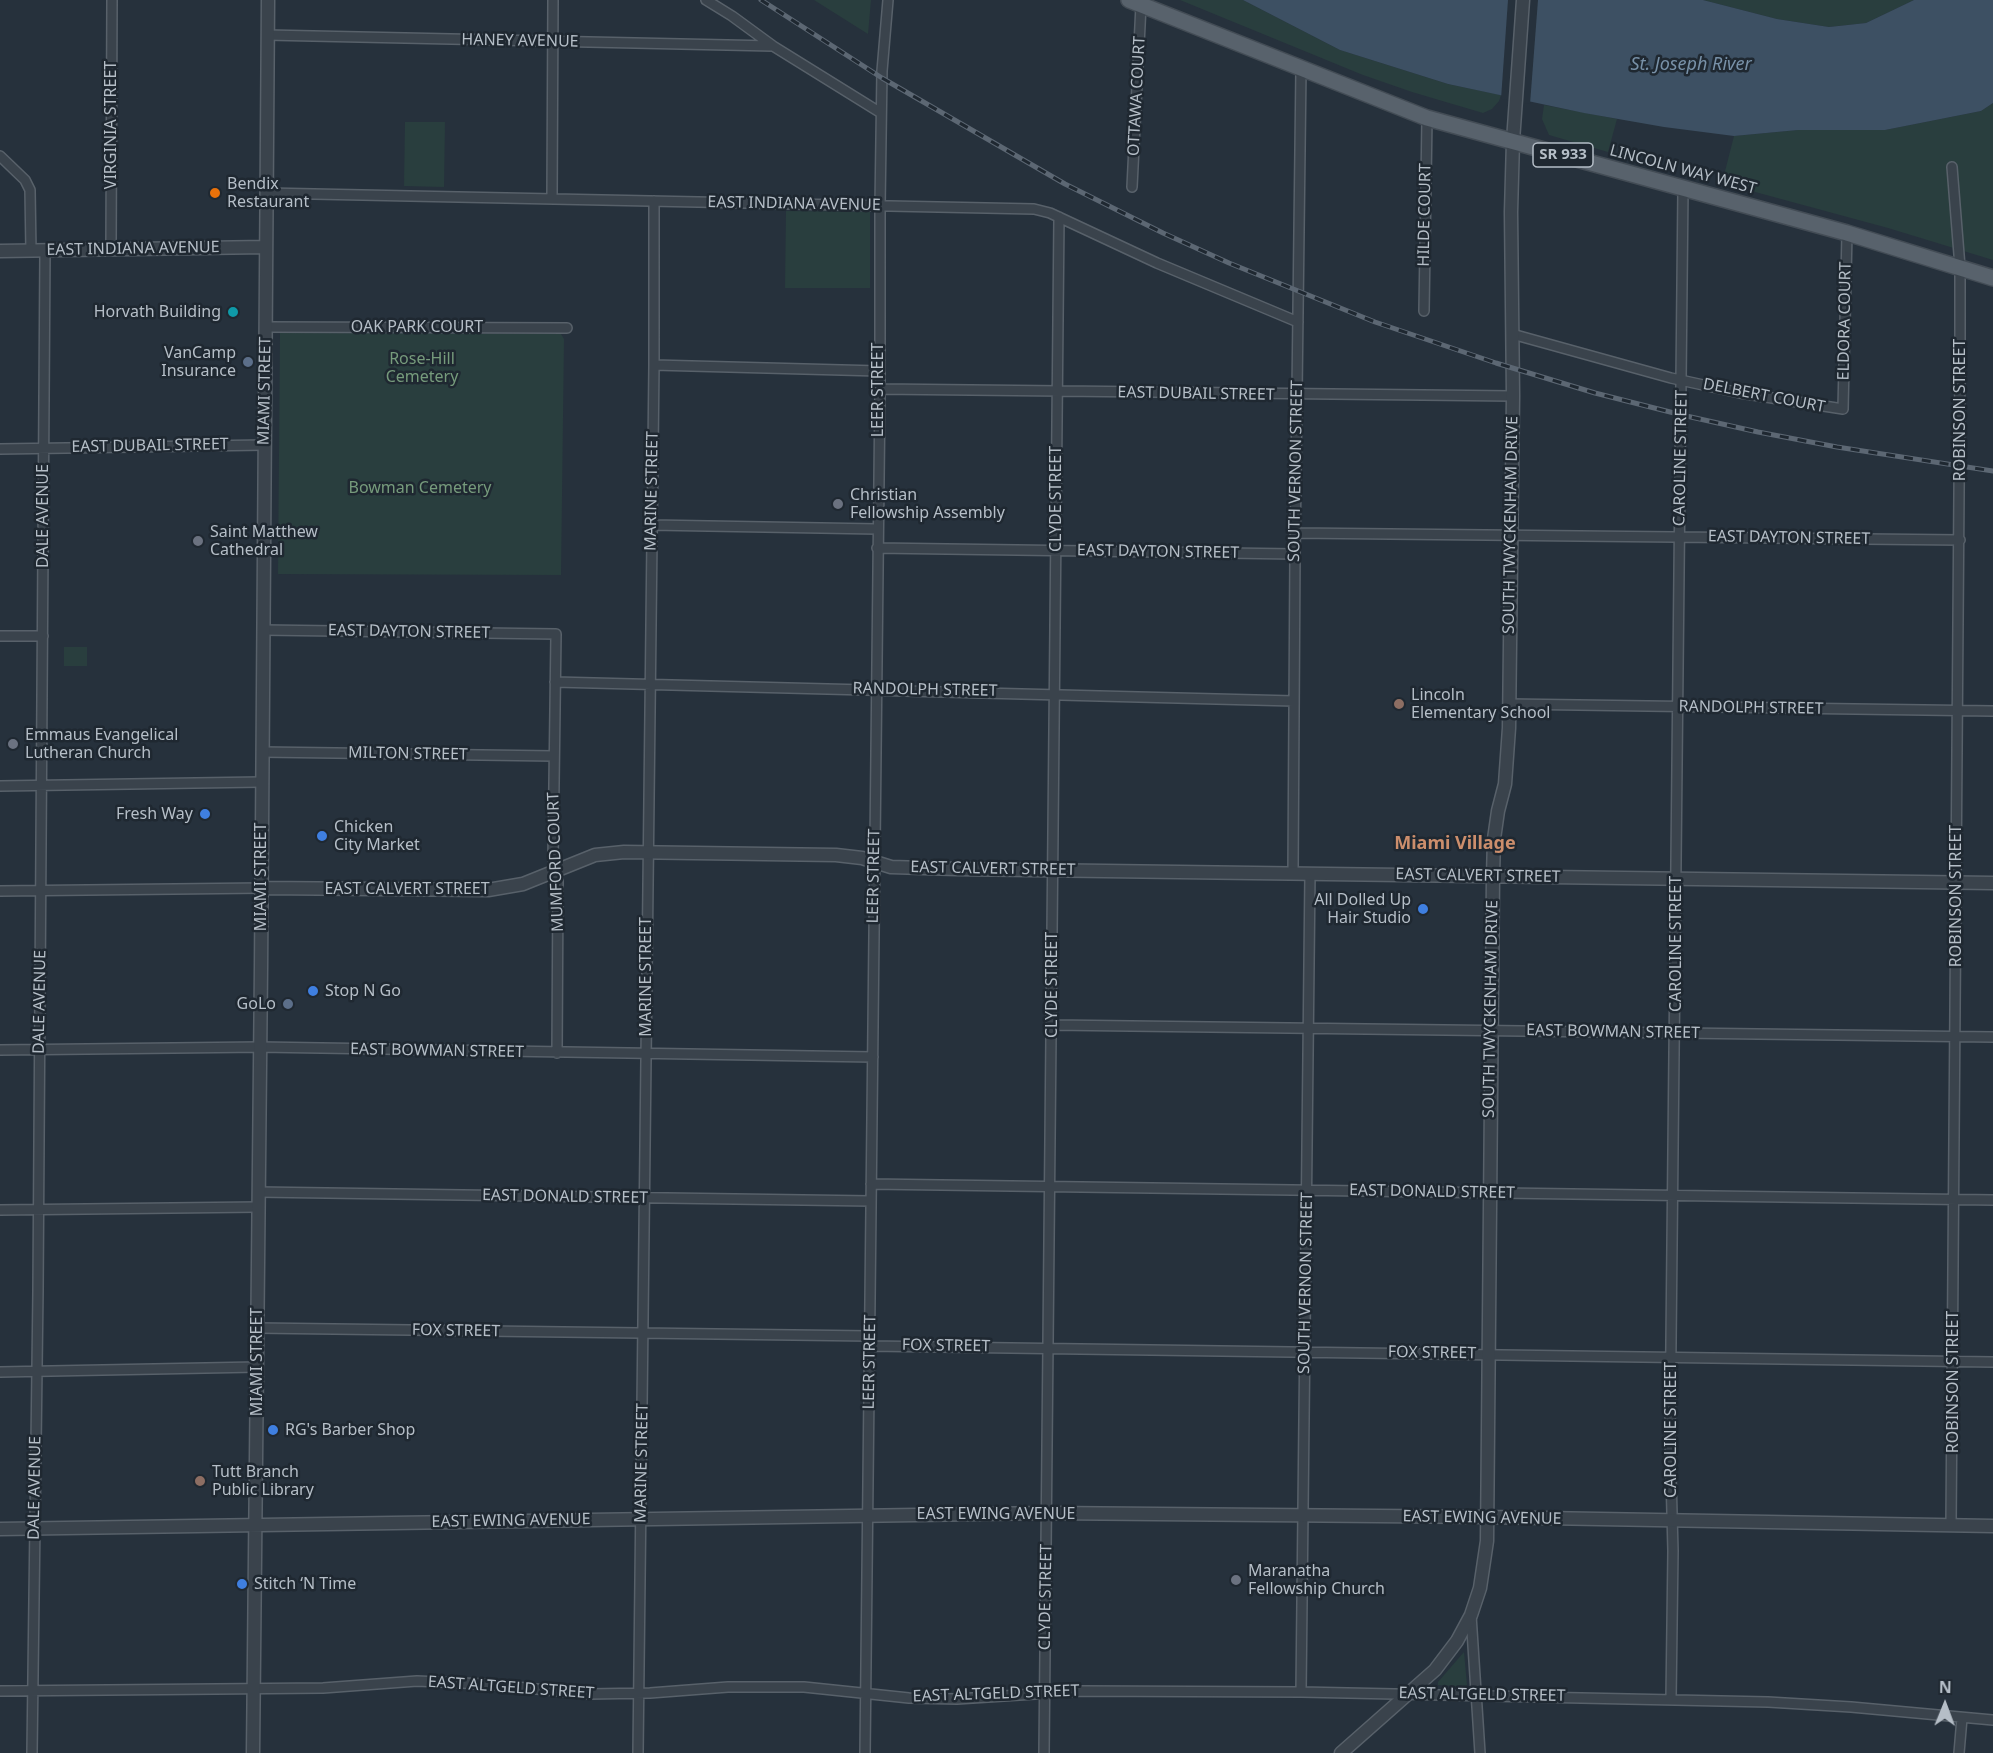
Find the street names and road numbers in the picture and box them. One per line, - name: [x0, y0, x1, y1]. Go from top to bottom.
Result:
- street label: HANEY AVENUE: [461, 30, 579, 52]
- street label: OTTAWA COURT: [1124, 36, 1150, 156]
- street label: VIRGINIA STREET: [101, 61, 121, 189]
- street label: LINCOLN WAY WEST: [1608, 141, 1758, 199]
- road number: SR 933: [1533, 143, 1593, 167]
- street label: HILDE COURT: [1415, 163, 1435, 267]
- street label: EAST INDIANA AVENUE: [707, 193, 881, 215]
- street label: EAST INDIANA AVENUE: [46, 238, 220, 260]
- street label: ELDORA COURT: [1834, 262, 1856, 380]
- street label: OAK PARK COURT: [351, 317, 483, 337]
- street label: MIAMI STREET: [254, 337, 276, 445]
- street label: ROBINSON STREET: [1950, 339, 1970, 481]
- street label: LEER STREET: [868, 343, 888, 437]
- street label: DELBERT COURT: [1701, 375, 1827, 417]
- street label: SOUTH VERNON STREET: [1285, 380, 1307, 562]
- street label: EAST DUBAIL STREET: [1117, 383, 1275, 405]
- street label: CAROLINE STREET: [1670, 390, 1692, 526]
- street label: SOUTH TWYCKENHAM DRIVE: [1500, 416, 1522, 634]
- street label: MARINE STREET: [641, 431, 663, 551]
- street label: EAST DUBAIL STREET: [71, 435, 229, 457]
- street label: CLYDE STREET: [1046, 446, 1066, 552]
- street label: DALE AVENUE: [33, 464, 53, 568]
- street label: EAST DAYTON STREET: [1708, 527, 1870, 549]
- street label: EAST DAYTON STREET: [1077, 541, 1239, 563]
- street label: EAST DAYTON STREET: [328, 621, 490, 643]
- street label: RANDOLPH STREET: [852, 679, 998, 701]
- street label: RANDOLPH STREET: [1678, 697, 1824, 719]
- street label: MILTON STREET: [348, 743, 468, 765]
- street label: MUMFORD COURT: [544, 792, 568, 932]
- street label: MIAMI STREET: [251, 823, 271, 931]
- street label: ROBINSON STREET: [1946, 825, 1966, 967]
- street label: LEER STREET: [864, 829, 884, 923]
- street label: EAST CALVERT STREET: [910, 858, 1076, 880]
- street label: EAST CALVERT STREET: [1395, 865, 1561, 887]
- street label: CAROLINE STREET: [1666, 876, 1686, 1012]
- street label: EAST CALVERT STREET: [324, 879, 490, 899]
- street label: SOUTH TWYCKENHAM DRIVE: [1480, 900, 1502, 1118]
- street label: MARINE STREET: [636, 917, 656, 1037]
- street label: CLYDE STREET: [1042, 932, 1062, 1038]
- street label: DALE AVENUE: [29, 950, 51, 1054]
- street label: EAST BOWMAN STREET: [1526, 1021, 1700, 1043]
- street label: EAST BOWMAN STREET: [350, 1040, 524, 1062]
- street label: EAST DONALD STREET: [1349, 1181, 1515, 1203]
- street label: EAST DONALD STREET: [482, 1186, 648, 1208]
- street label: SOUTH VERNON STREET: [1295, 1192, 1317, 1374]
- street label: MIAMI STREET: [247, 1308, 267, 1416]
- street label: ROBINSON STREET: [1943, 1311, 1963, 1453]
- street label: LEER STREET: [860, 1315, 880, 1409]
- street label: FOX STREET: [412, 1321, 500, 1341]
- street label: FOX STREET: [902, 1336, 990, 1356]
- street label: FOX STREET: [1388, 1343, 1476, 1363]
- street label: CAROLINE STREET: [1661, 1362, 1681, 1498]
- street label: MARINE STREET: [631, 1403, 653, 1523]
- street label: DALE AVENUE: [24, 1436, 46, 1540]
- street label: EAST EWING AVENUE: [917, 1504, 1075, 1524]
- street label: EAST EWING AVENUE: [1402, 1507, 1562, 1529]
- street label: EAST EWING AVENUE: [431, 1510, 591, 1532]
- street label: CLYDE STREET: [1035, 1544, 1057, 1650]
- street label: EAST ALTGELD STREET: [427, 1673, 595, 1703]
- street label: EAST ALTGELD STREET: [912, 1681, 1080, 1707]
- street label: EAST ALTGELD STREET: [1398, 1684, 1566, 1706]

